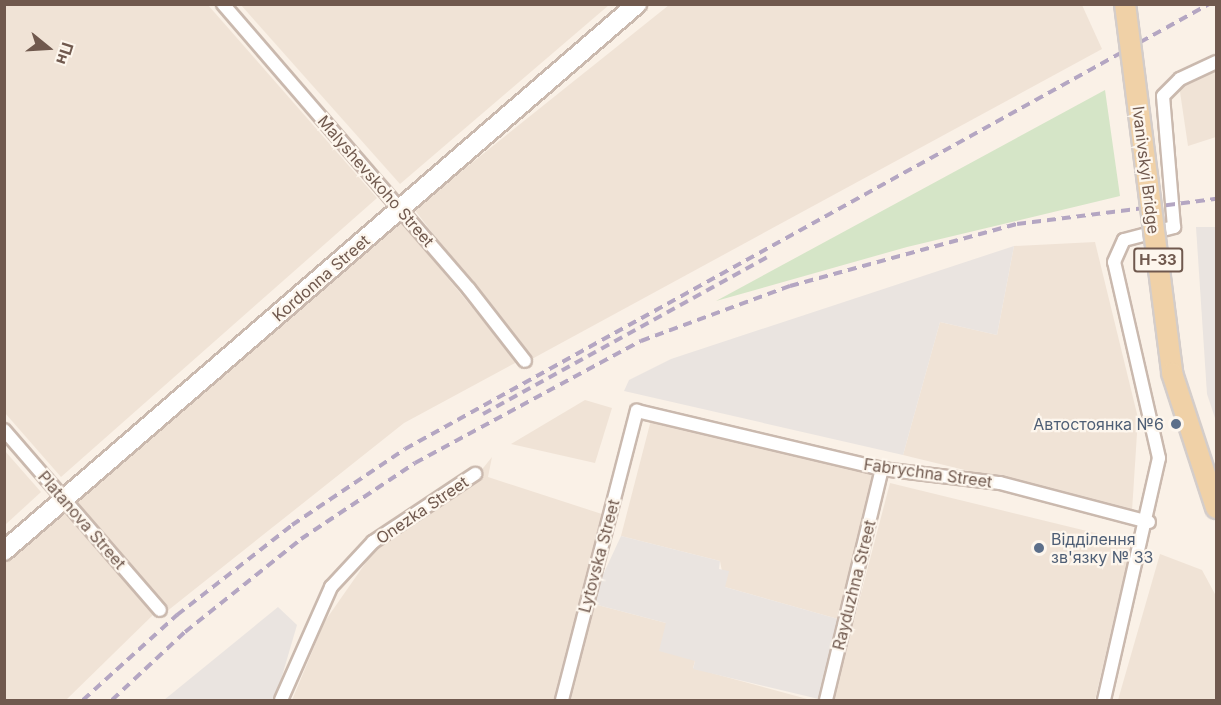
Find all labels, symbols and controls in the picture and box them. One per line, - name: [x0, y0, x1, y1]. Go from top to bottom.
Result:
- north arrow: [18, 18, 78, 78]
- text: Пн: [52, 40, 78, 67]
- street label: Ivanivskyi Bridge: [1129, 105, 1163, 235]
- street label: Malyshevskoho Street: [314, 112, 438, 250]
- street label: Kordonna Street: [269, 231, 373, 325]
- road number: Н-33: [1132, 248, 1184, 272]
- place label: Автостоянка №6: [1033, 414, 1164, 434]
- marker: Автостоянка №6: [1169, 417, 1183, 431]
- street label: Fabrychna Street: [863, 454, 993, 492]
- street label: Platanova Street: [34, 467, 130, 573]
- street label: Onezka Street: [372, 472, 472, 548]
- street label: Lytovska Street: [575, 497, 623, 615]
- street label: Rayduzhna Street: [829, 518, 879, 652]
- place label: Відділення зв'язку № 33: [1051, 529, 1153, 567]
- marker: Відділення зв'язку № 33: [1032, 541, 1046, 555]

